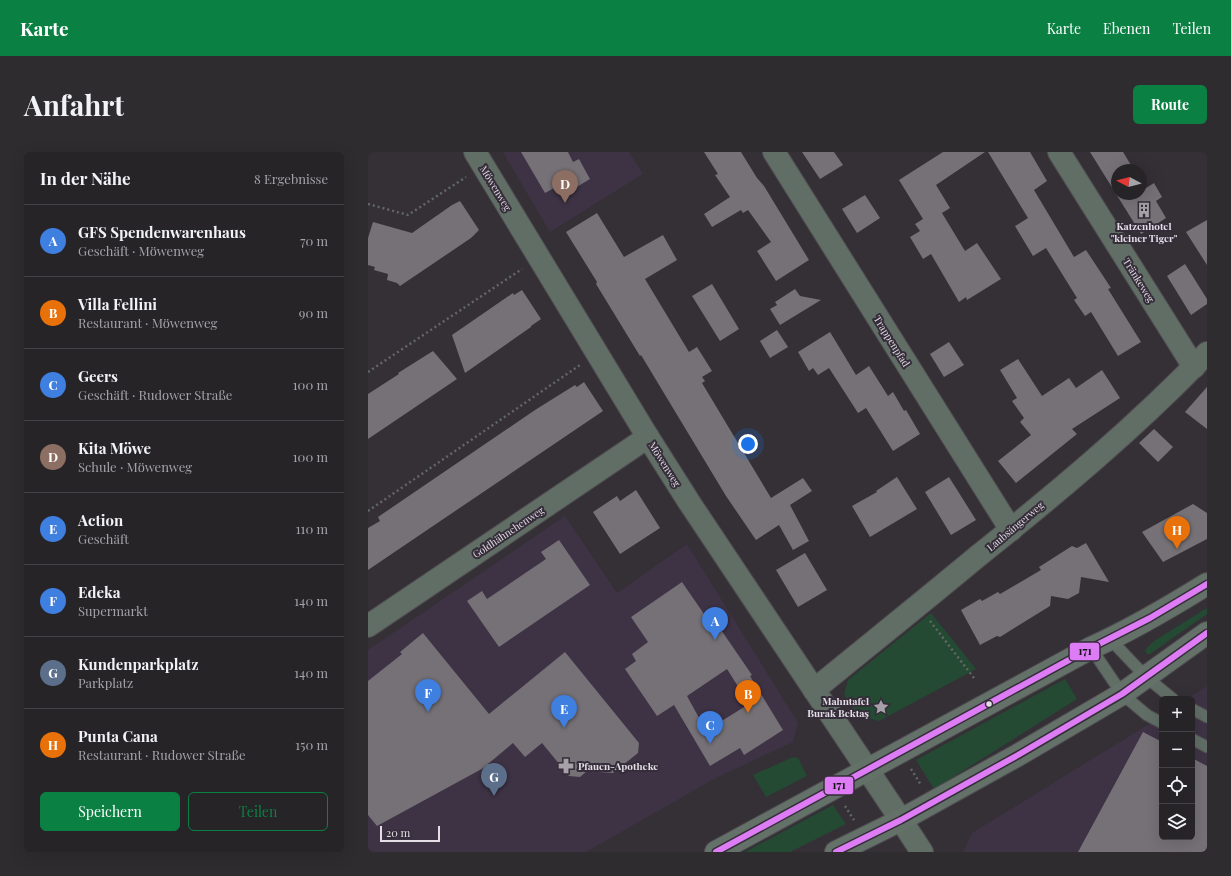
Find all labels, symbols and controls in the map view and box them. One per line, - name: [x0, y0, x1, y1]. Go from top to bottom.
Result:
- text: Karte: [20, 15, 68, 41]
- text: Karte: [1047, 19, 1081, 38]
- text: Ebenen: [1103, 19, 1150, 38]
- text: Teilen: [1172, 19, 1211, 38]
- button: Route: [1133, 85, 1207, 124]
- text: Anfahrt: [24, 86, 124, 123]
- street label: Möwenweg: [477, 163, 515, 214]
- north arrow: [1111, 164, 1147, 200]
- text: In der Nähe: [40, 167, 131, 189]
- text: 8 Ergebnisse: [254, 170, 328, 187]
- pin: D: [552, 170, 578, 203]
- building icon: Katzenhotel "kleiner Tiger": [1135, 201, 1153, 219]
- place label: Katzenhotel "kleiner Tiger": [1111, 219, 1178, 245]
- text: GFS Spendenwarenhaus: [78, 222, 246, 242]
- text: A: [49, 232, 57, 249]
- text: 70 m: [300, 232, 328, 249]
- text: Geschäft · Möwenweg: [78, 242, 204, 259]
- street label: Tränkeweg: [1120, 255, 1159, 305]
- text: Villa Fellini: [78, 294, 157, 314]
- text: B: [49, 304, 57, 321]
- text: 90 m: [299, 304, 328, 321]
- street label: Trappenpfad: [871, 313, 913, 370]
- text: Restaurant · Möwenweg: [78, 314, 217, 331]
- text: Geers: [78, 366, 118, 386]
- text: C: [48, 376, 58, 393]
- text: 100 m: [293, 376, 328, 393]
- text: Geschäft · Rudower Straße: [78, 386, 232, 403]
- your location: [738, 434, 758, 454]
- text: Kita Möwe: [78, 438, 151, 458]
- street label: Möwenweg: [646, 439, 685, 490]
- text: D: [48, 448, 58, 465]
- text: 100 m: [293, 448, 328, 465]
- text: Schule · Möwenweg: [78, 458, 192, 475]
- street label: Laubsängerweg: [984, 498, 1047, 554]
- street label: Goldhähnchenweg: [470, 503, 547, 561]
- text: Action: [78, 510, 123, 530]
- pin: H: [1164, 516, 1190, 549]
- text: E: [49, 520, 57, 537]
- text: 110 m: [296, 520, 328, 537]
- text: Geschäft: [78, 530, 129, 547]
- text: Edeka: [78, 582, 120, 602]
- text: F: [49, 592, 57, 609]
- text: 140 m: [294, 592, 328, 609]
- text: Supermarkt: [78, 602, 148, 619]
- pin: A: [702, 607, 728, 640]
- line badge: 171: [1069, 642, 1100, 661]
- text: 171: [1078, 643, 1092, 658]
- text: Kundenparkplatz: [78, 654, 199, 674]
- text: G: [48, 664, 58, 681]
- text: 140 m: [294, 664, 328, 681]
- text: Parkplatz: [78, 674, 133, 691]
- pin: F: [415, 679, 441, 712]
- pin: B: [735, 680, 761, 713]
- place label: Mahntafel Burak Bektaş: [807, 694, 869, 720]
- pin: E: [551, 695, 577, 728]
- map controls: [1159, 696, 1195, 840]
- button: +: [1159, 696, 1195, 732]
- place icon: Mahntafel Burak Bektaş: [872, 698, 890, 716]
- unlabelled marker: [984, 699, 994, 709]
- pin: C: [697, 711, 723, 744]
- text: Punta Cana: [78, 726, 158, 746]
- button: −: [1159, 732, 1195, 768]
- text: H: [48, 736, 58, 753]
- text: 150 m: [295, 736, 328, 753]
- text: Restaurant · Rudower Straße: [78, 746, 246, 763]
- pharmacy icon: Pfauen-Apotheke: [557, 757, 575, 775]
- place label: Pfauen-Apotheke: [578, 759, 658, 773]
- pin: G: [481, 763, 507, 796]
- button: locate: [1159, 768, 1195, 804]
- line badge: 171: [824, 776, 854, 795]
- text: 171: [832, 777, 846, 792]
- button: Speichern: [40, 792, 180, 831]
- button: Teilen: [188, 792, 328, 831]
- button: layers: [1159, 804, 1195, 840]
- scale bar: [380, 824, 440, 843]
- text: 20 m: [386, 825, 410, 840]

